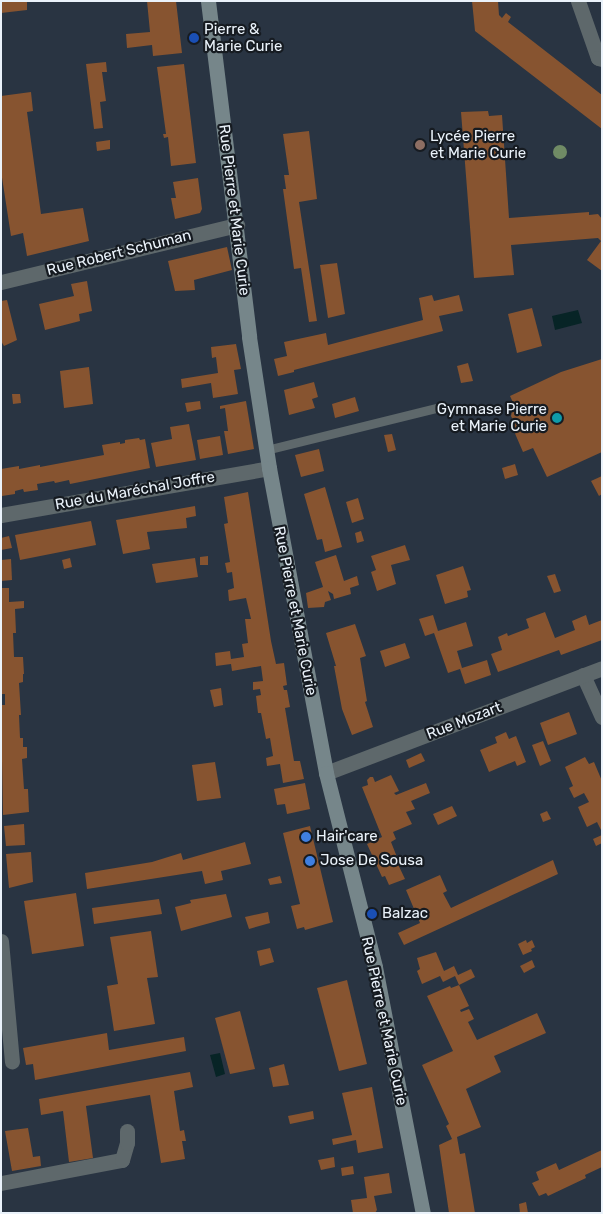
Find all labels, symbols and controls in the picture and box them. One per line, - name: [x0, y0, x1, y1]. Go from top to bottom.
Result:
- place label: Pierre & Marie Curie: [204, 20, 282, 55]
- marker: Pierre & Marie Curie: [188, 32, 200, 44]
- street label: Rue Pierre et Marie Curie: [215, 123, 253, 297]
- place label: Lycée Pierre et Marie Curie: [430, 127, 526, 162]
- marker: Lycée Pierre et Marie Curie: [414, 139, 426, 151]
- street label: Rue Robert Schuman: [45, 226, 193, 280]
- place label: Gymnase Pierre et Marie Curie: [437, 400, 547, 435]
- marker: Gymnase Pierre et Marie Curie: [551, 412, 563, 424]
- street label: Rue du Maréchal Joffre: [54, 468, 216, 514]
- street label: Rue Pierre et Marie Curie: [270, 525, 320, 697]
- street label: Rue Mozart: [424, 698, 504, 744]
- place label: Hair'care: [316, 828, 378, 846]
- marker: Hair'care: [300, 831, 312, 843]
- place label: Jose De Sousa: [320, 852, 423, 870]
- marker: Jose De Sousa: [304, 855, 316, 867]
- place label: Balzac: [382, 905, 428, 923]
- marker: Balzac: [366, 908, 378, 920]
- street label: Rue Pierre et Marie Curie: [357, 935, 411, 1107]

